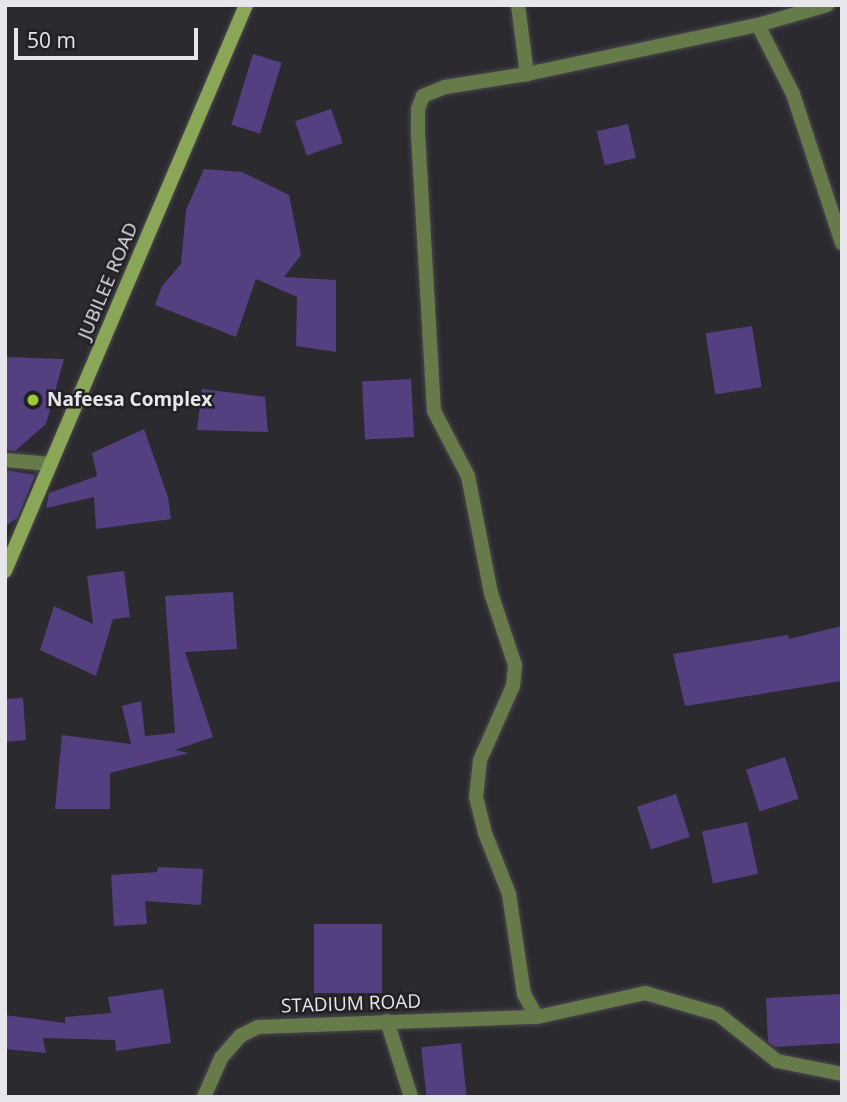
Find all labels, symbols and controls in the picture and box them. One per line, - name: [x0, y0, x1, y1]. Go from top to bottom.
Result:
- scale bar: [18, 14, 201, 58]
- text: 50 m: [27, 26, 76, 54]
- street label: JUBILEE ROAD: [73, 219, 143, 343]
- place label: Nafeesa Complex: [47, 389, 212, 411]
- marker: Nafeesa Complex: [25, 392, 41, 408]
- street label: STADIUM ROAD: [281, 990, 421, 1018]

